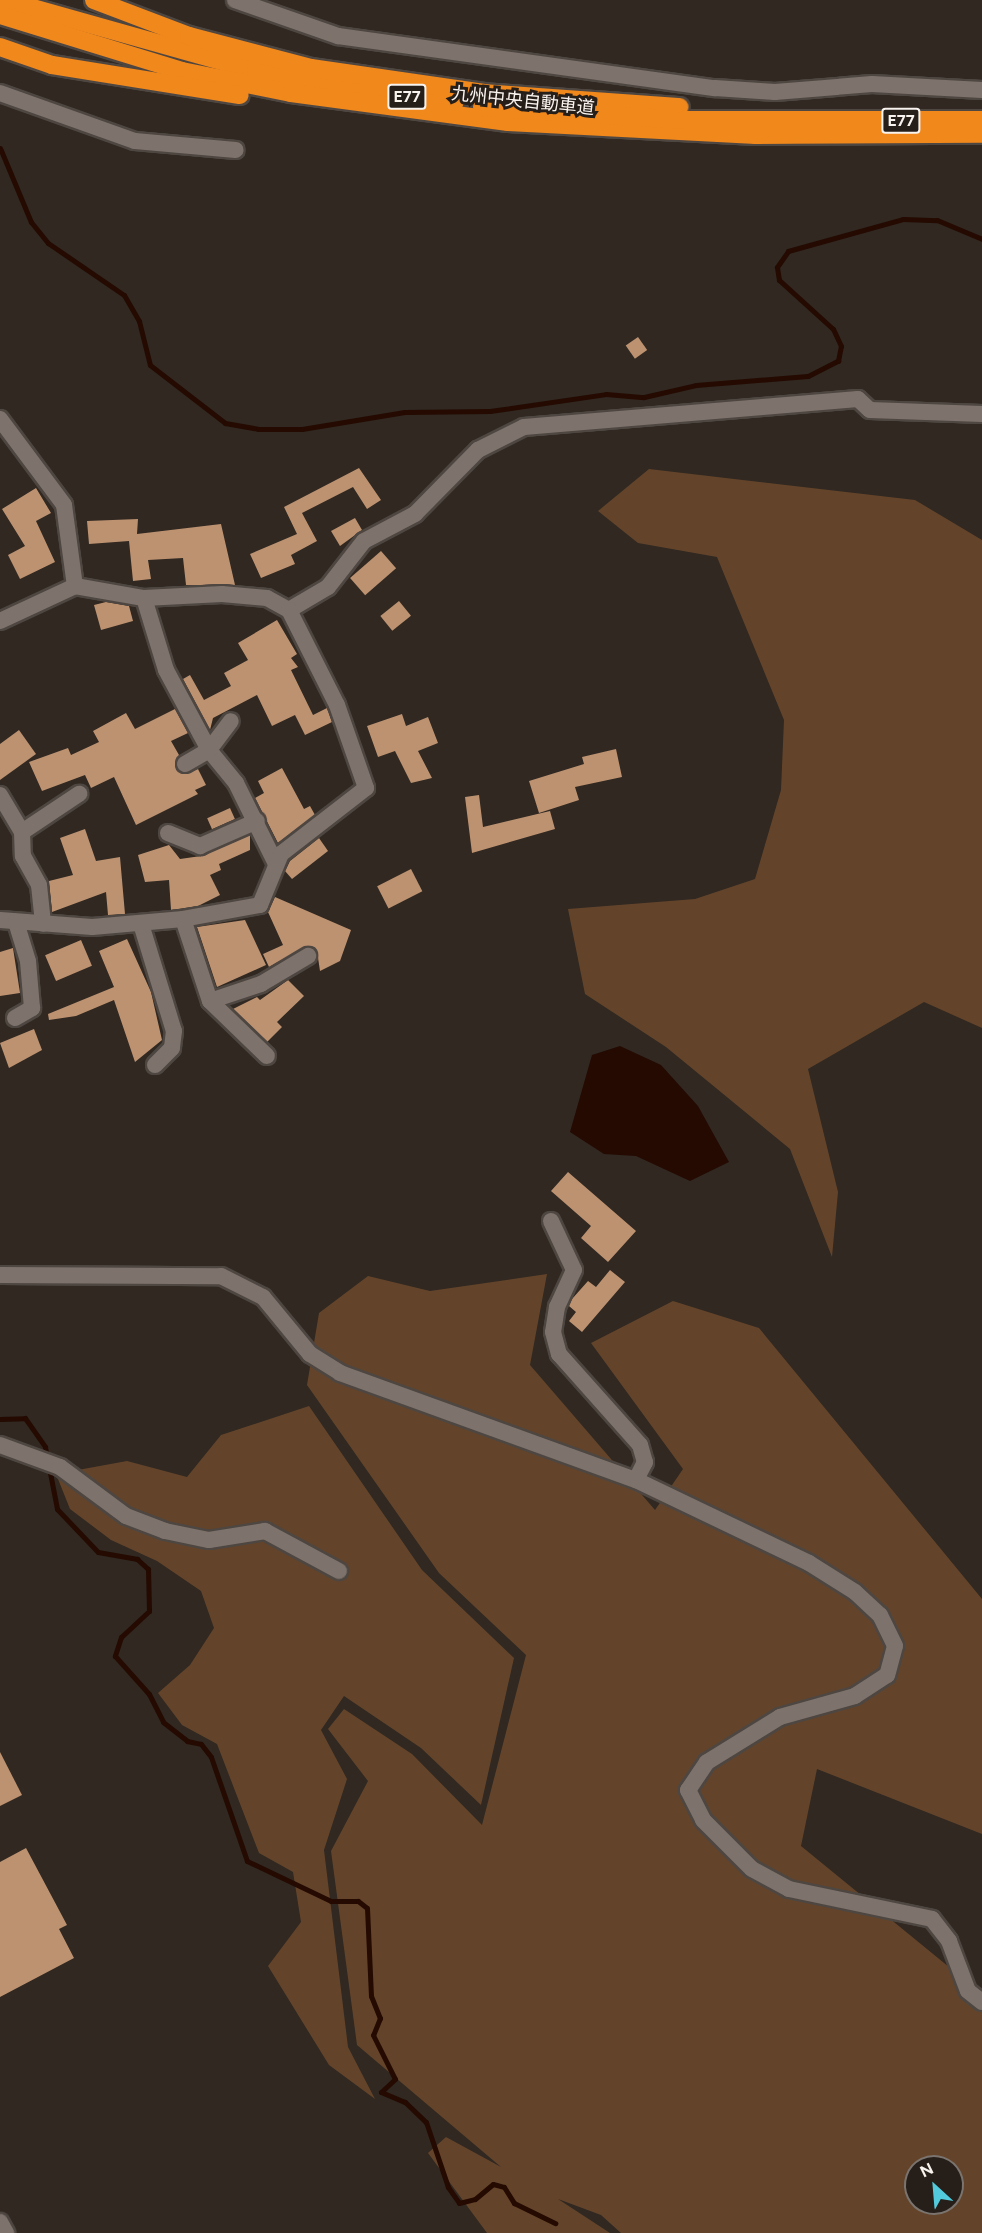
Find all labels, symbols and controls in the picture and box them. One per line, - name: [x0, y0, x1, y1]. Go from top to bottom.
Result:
- street label: 九州中央自動車道: [450, 83, 596, 119]
- road number: E77: [386, 84, 428, 110]
- road number: E77: [880, 108, 922, 134]
- north arrow: [904, 2155, 964, 2215]
- text: N: [917, 2159, 936, 2181]

